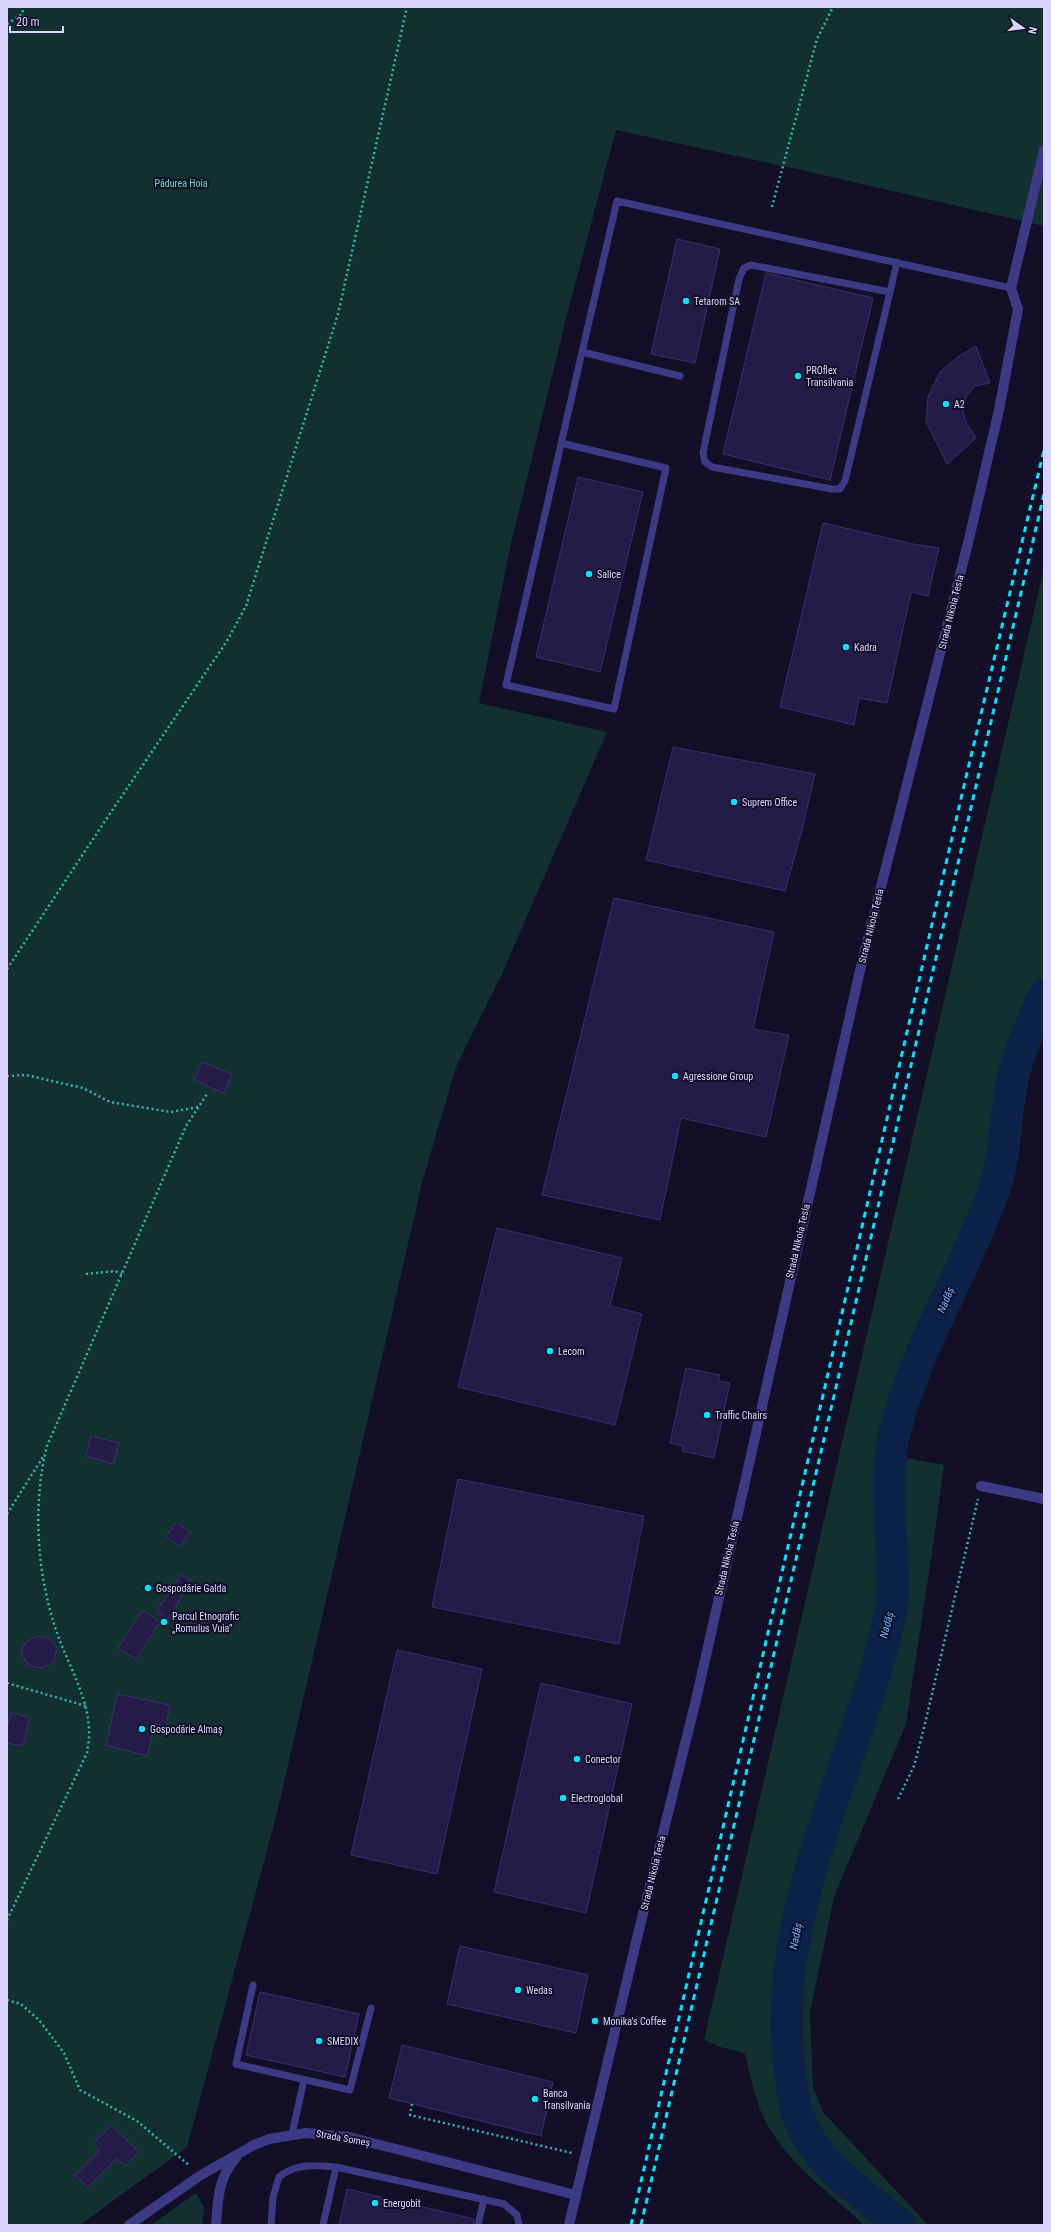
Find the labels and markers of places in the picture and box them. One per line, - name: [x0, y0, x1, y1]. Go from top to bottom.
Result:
- marker: Tetarom SA: [681, 296, 691, 306]
- place label: Tetarom SA: [694, 296, 740, 307]
- place label: PROflex Transilvania: [806, 365, 854, 388]
- marker: PROflex Transilvania: [793, 371, 803, 381]
- marker: A2: [941, 399, 951, 409]
- place label: A2: [954, 399, 965, 410]
- marker: Salice: [584, 569, 594, 579]
- place label: Salice: [597, 569, 621, 580]
- marker: Kadra: [841, 642, 851, 652]
- place label: Kadra: [854, 642, 877, 653]
- marker: Suprem Office: [729, 797, 739, 807]
- place label: Suprem Office: [742, 797, 797, 808]
- marker: Agressione Group: [670, 1071, 680, 1081]
- place label: Agressione Group: [683, 1071, 753, 1082]
- marker: Lecom: [545, 1346, 555, 1356]
- place label: Lecom: [558, 1346, 585, 1357]
- marker: Traffic Chairs: [702, 1410, 712, 1420]
- place label: Traffic Chairs: [715, 1410, 767, 1421]
- marker: Gospodărie Galda: [143, 1583, 153, 1593]
- place label: Gospodărie Galda: [156, 1583, 226, 1594]
- place label: Parcul Etnografic „Romulus Vuia”: [172, 1611, 240, 1634]
- marker: Parcul Etnografic „Romulus Vuia”: [159, 1617, 169, 1627]
- marker: Gospodărie Almaș: [137, 1724, 147, 1734]
- place label: Gospodărie Almaș: [150, 1724, 223, 1736]
- marker: Conector: [572, 1754, 582, 1764]
- place label: Conector: [585, 1754, 621, 1765]
- marker: Electroglobal: [558, 1793, 568, 1803]
- place label: Electroglobal: [571, 1793, 623, 1804]
- marker: Wedas: [513, 1985, 523, 1995]
- place label: Wedas: [526, 1985, 553, 1996]
- marker: Monika's Coffee: [590, 2016, 600, 2026]
- place label: Monika's Coffee: [603, 2016, 666, 2027]
- marker: SMEDIX: [314, 2036, 324, 2046]
- place label: SMEDIX: [327, 2036, 359, 2047]
- place label: Banca Transilvania: [543, 2088, 591, 2111]
- marker: Banca Transilvania: [530, 2094, 540, 2104]
- marker: Energobit: [370, 2198, 380, 2208]
- place label: Energobit: [383, 2198, 421, 2209]

